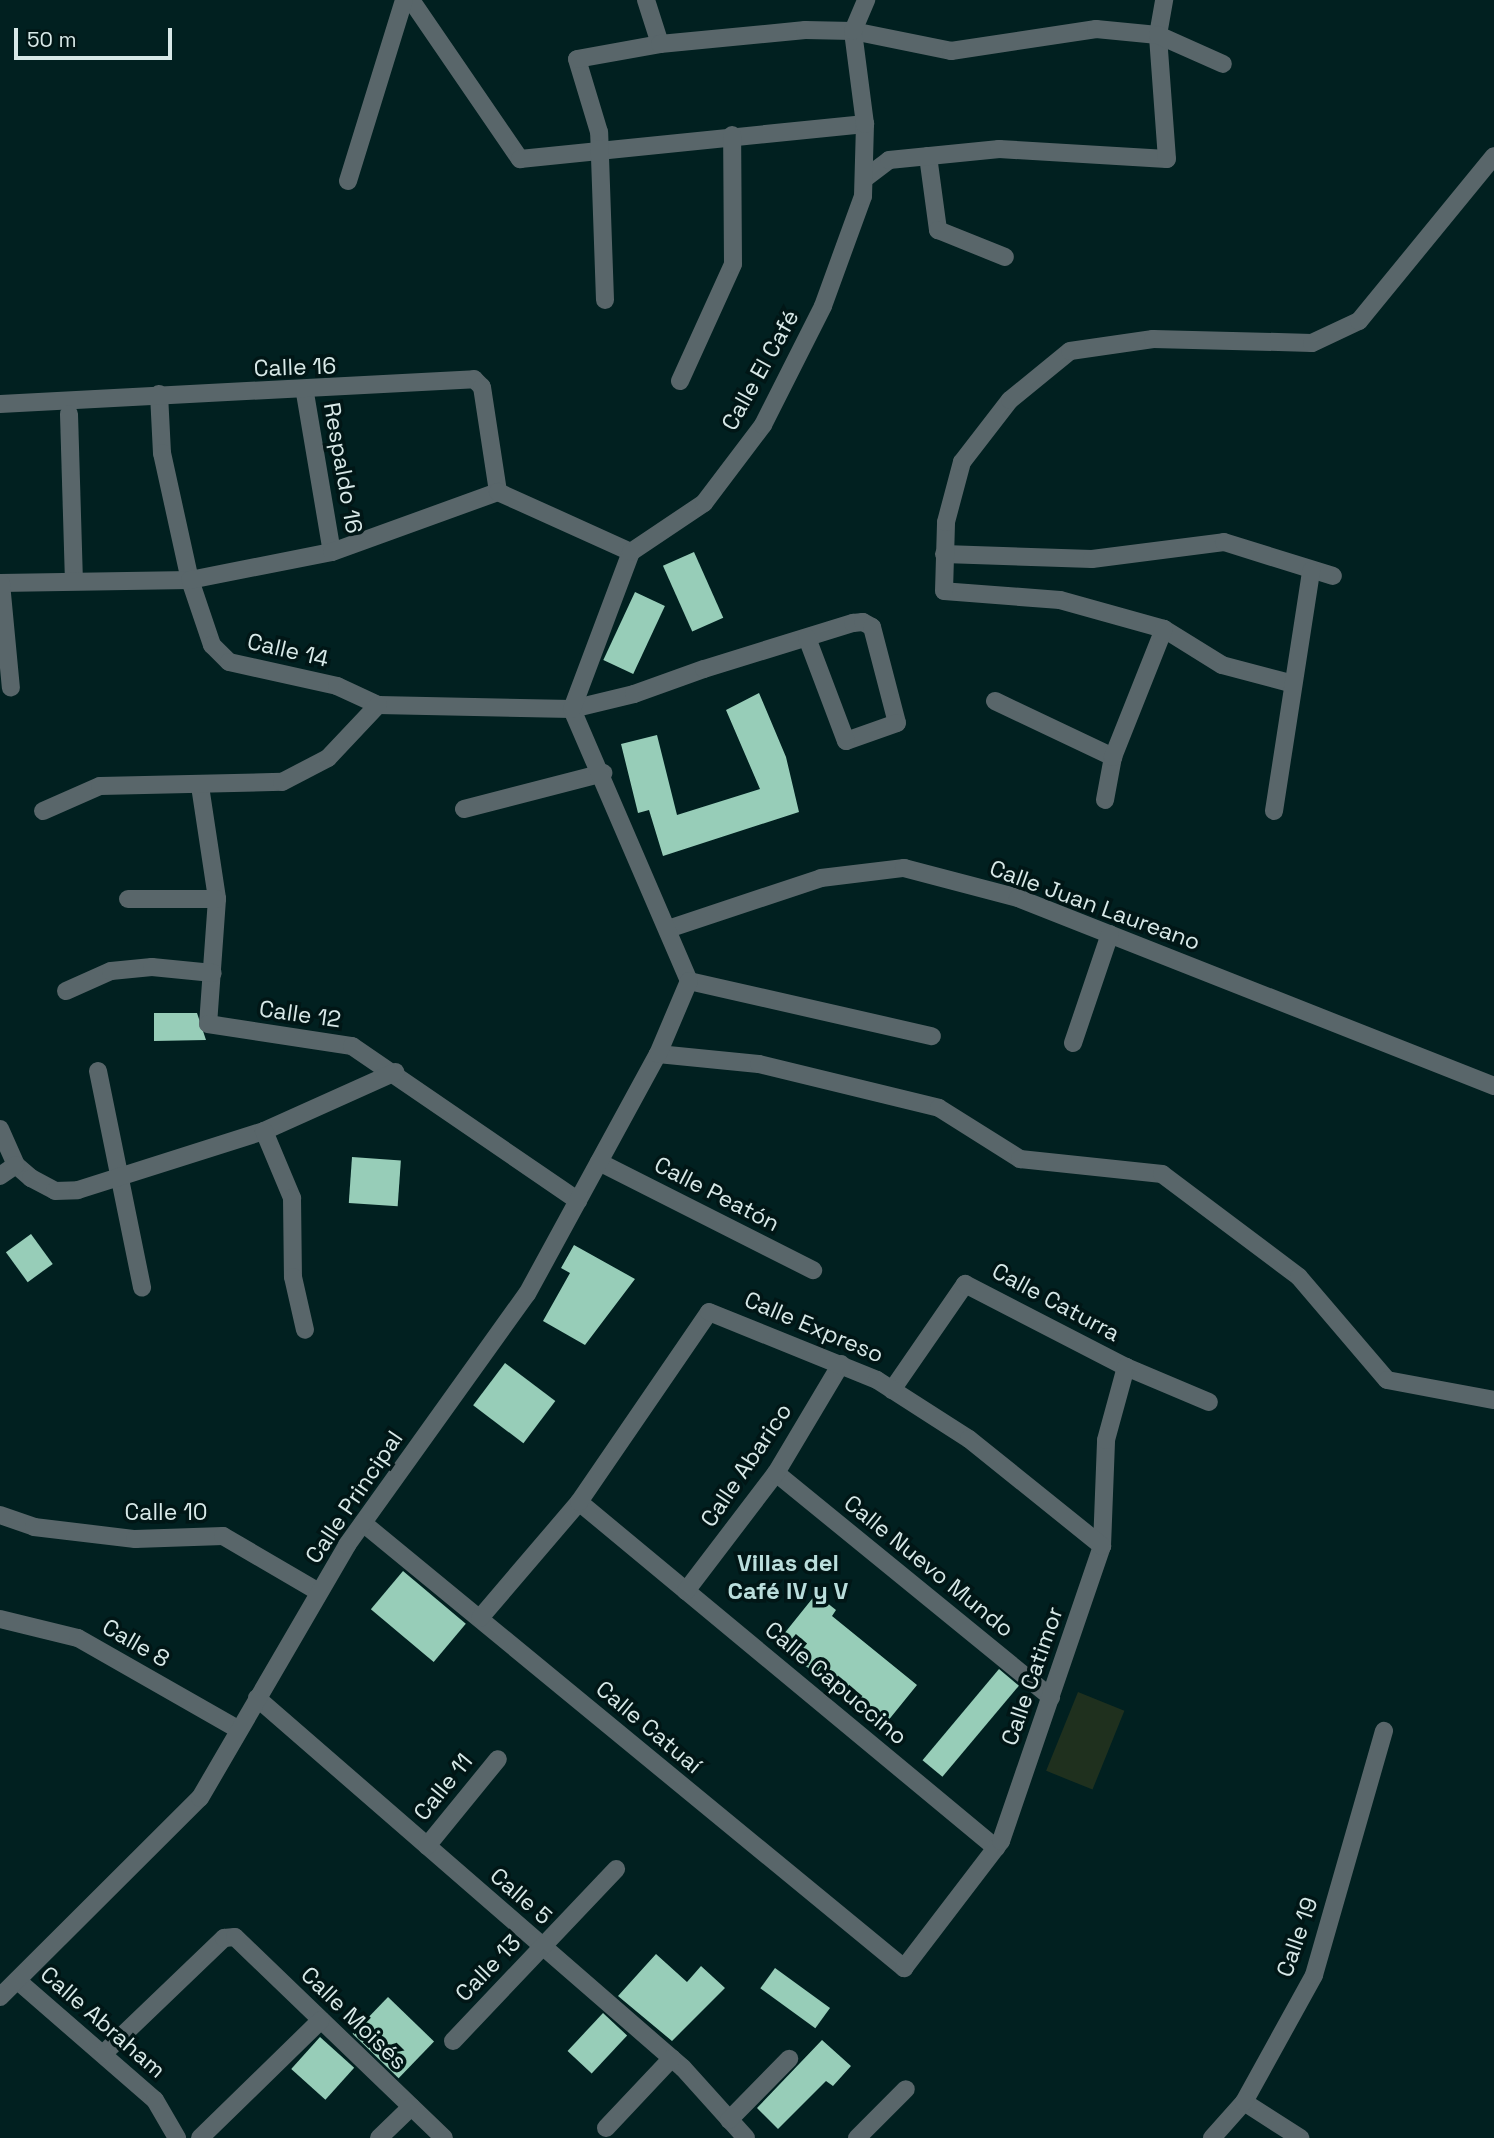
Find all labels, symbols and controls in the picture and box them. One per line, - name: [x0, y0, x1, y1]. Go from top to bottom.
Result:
- scale bar: [18, 14, 175, 58]
- text: 50 m: [27, 26, 77, 53]
- street label: Calle El Café: [716, 305, 804, 435]
- street label: Calle 16: [253, 352, 337, 382]
- street label: Respaldo 16: [318, 400, 368, 536]
- street label: Calle 14: [245, 627, 331, 673]
- street label: Calle Juan Laureano: [986, 854, 1204, 956]
- street label: Calle 12: [257, 995, 343, 1033]
- street label: Calle Peatón: [650, 1151, 784, 1237]
- street label: Calle Caturra: [987, 1257, 1125, 1347]
- street label: Calle Expreso: [740, 1285, 888, 1369]
- street label: Calle Abarico: [694, 1398, 798, 1532]
- street label: Calle Principal: [299, 1425, 409, 1569]
- street label: Calle Nuevo Mundo: [839, 1489, 1019, 1643]
- street label: Calle 10: [124, 1498, 208, 1526]
- district label: Villas del Café IV y V: [727, 1549, 849, 1605]
- street label: Calle Catimor: [995, 1603, 1069, 1749]
- street label: Calle 8: [97, 1613, 175, 1673]
- street label: Calle Capuccino: [759, 1616, 913, 1750]
- street label: Calle Catuaí: [591, 1675, 707, 1779]
- street label: Calle 11: [408, 1748, 478, 1826]
- street label: Calle 5: [485, 1862, 557, 1930]
- street label: Calle 19: [1271, 1894, 1323, 1980]
- street label: Calle 13: [449, 1929, 527, 2007]
- street label: Calle Abraham: [35, 1960, 171, 2084]
- street label: Calle Moisés: [295, 1961, 413, 2075]

